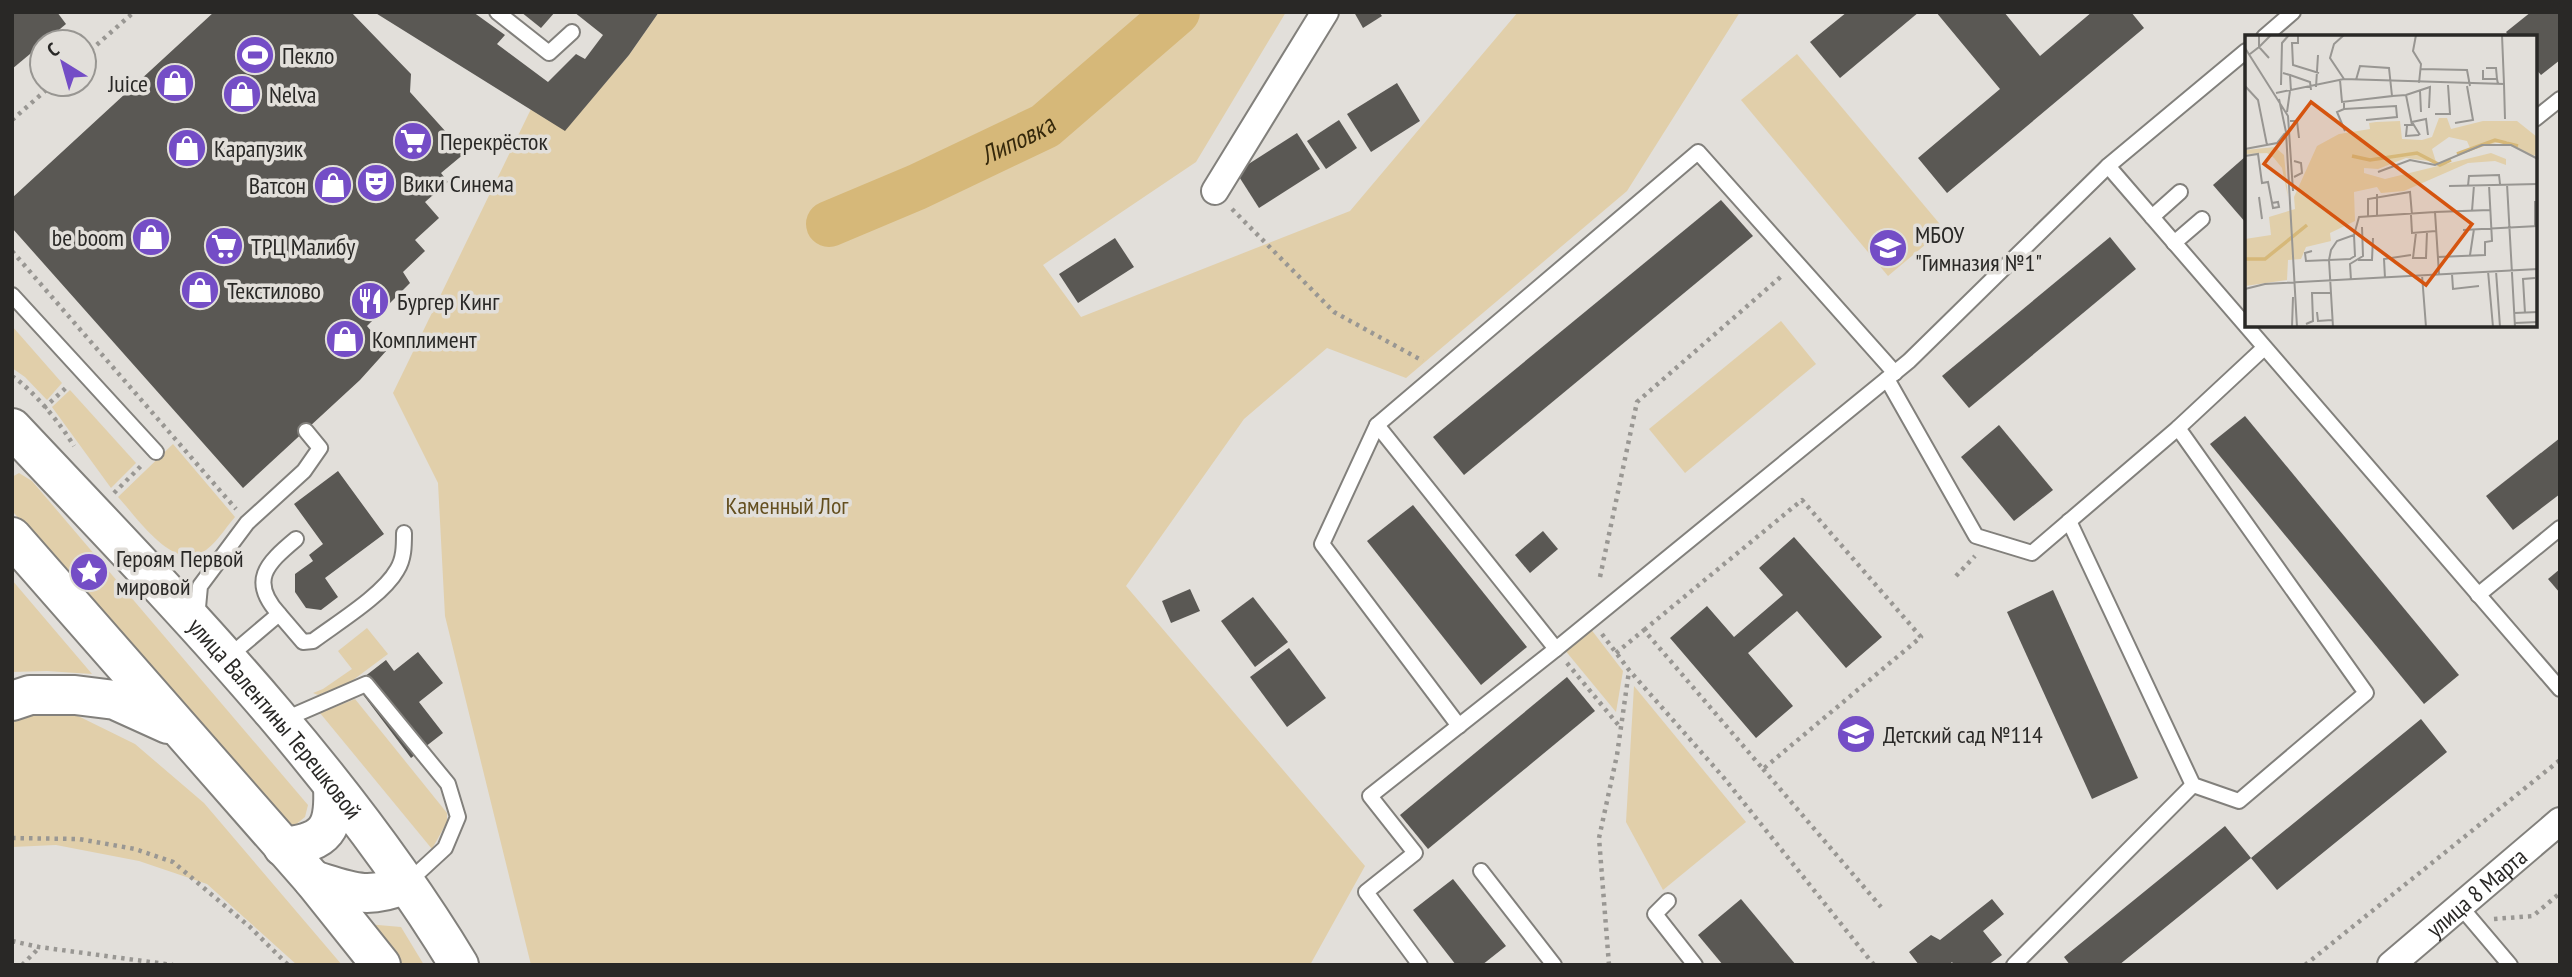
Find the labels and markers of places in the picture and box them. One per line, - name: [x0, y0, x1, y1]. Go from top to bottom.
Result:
- sports icon: Пекло: [234, 34, 276, 76]
- place label: Пекло: [282, 40, 334, 71]
- shop icon: Juice: [154, 62, 196, 104]
- place label: Juice: [108, 68, 148, 99]
- shop icon: Nelva: [221, 73, 263, 115]
- place label: Nelva: [269, 79, 316, 110]
- supermarket icon: Перекрёсток: [392, 120, 434, 162]
- place label: Перекрёсток: [440, 126, 548, 157]
- shop icon: Карапузик: [166, 127, 208, 169]
- place label: Карапузик: [214, 133, 304, 164]
- theatre icon: Вики Синема: [355, 162, 397, 204]
- shop icon: Ватсон: [312, 164, 354, 206]
- place label: Вики Синема: [403, 168, 514, 199]
- place label: Ватсон: [249, 170, 306, 201]
- shop icon: be boom: [130, 216, 172, 258]
- place label: МБОУ "Гимназия №1": [1915, 219, 2042, 278]
- place label: be boom: [52, 222, 124, 253]
- supermarket icon: ТРЦ Малибу: [203, 225, 245, 267]
- school or university icon: МБОУ "Гимназия №1": [1867, 227, 1909, 269]
- place label: ТРЦ Малибу: [251, 231, 355, 262]
- shop icon: Текстилово: [179, 269, 221, 311]
- place label: Текстилово: [227, 275, 321, 306]
- restaurant icon: Бургер Кинг: [349, 280, 391, 322]
- place label: Бургер Кинг: [397, 286, 500, 317]
- shop icon: Комплимент: [324, 318, 366, 360]
- place label: Комплимент: [372, 324, 477, 355]
- place label: Героям Первой мировой: [116, 543, 244, 602]
- place icon: Героям Первой мировой: [68, 551, 110, 593]
- school or university icon: Детский сад №114: [1835, 713, 1877, 755]
- place label: Детский сад №114: [1883, 719, 2043, 750]

